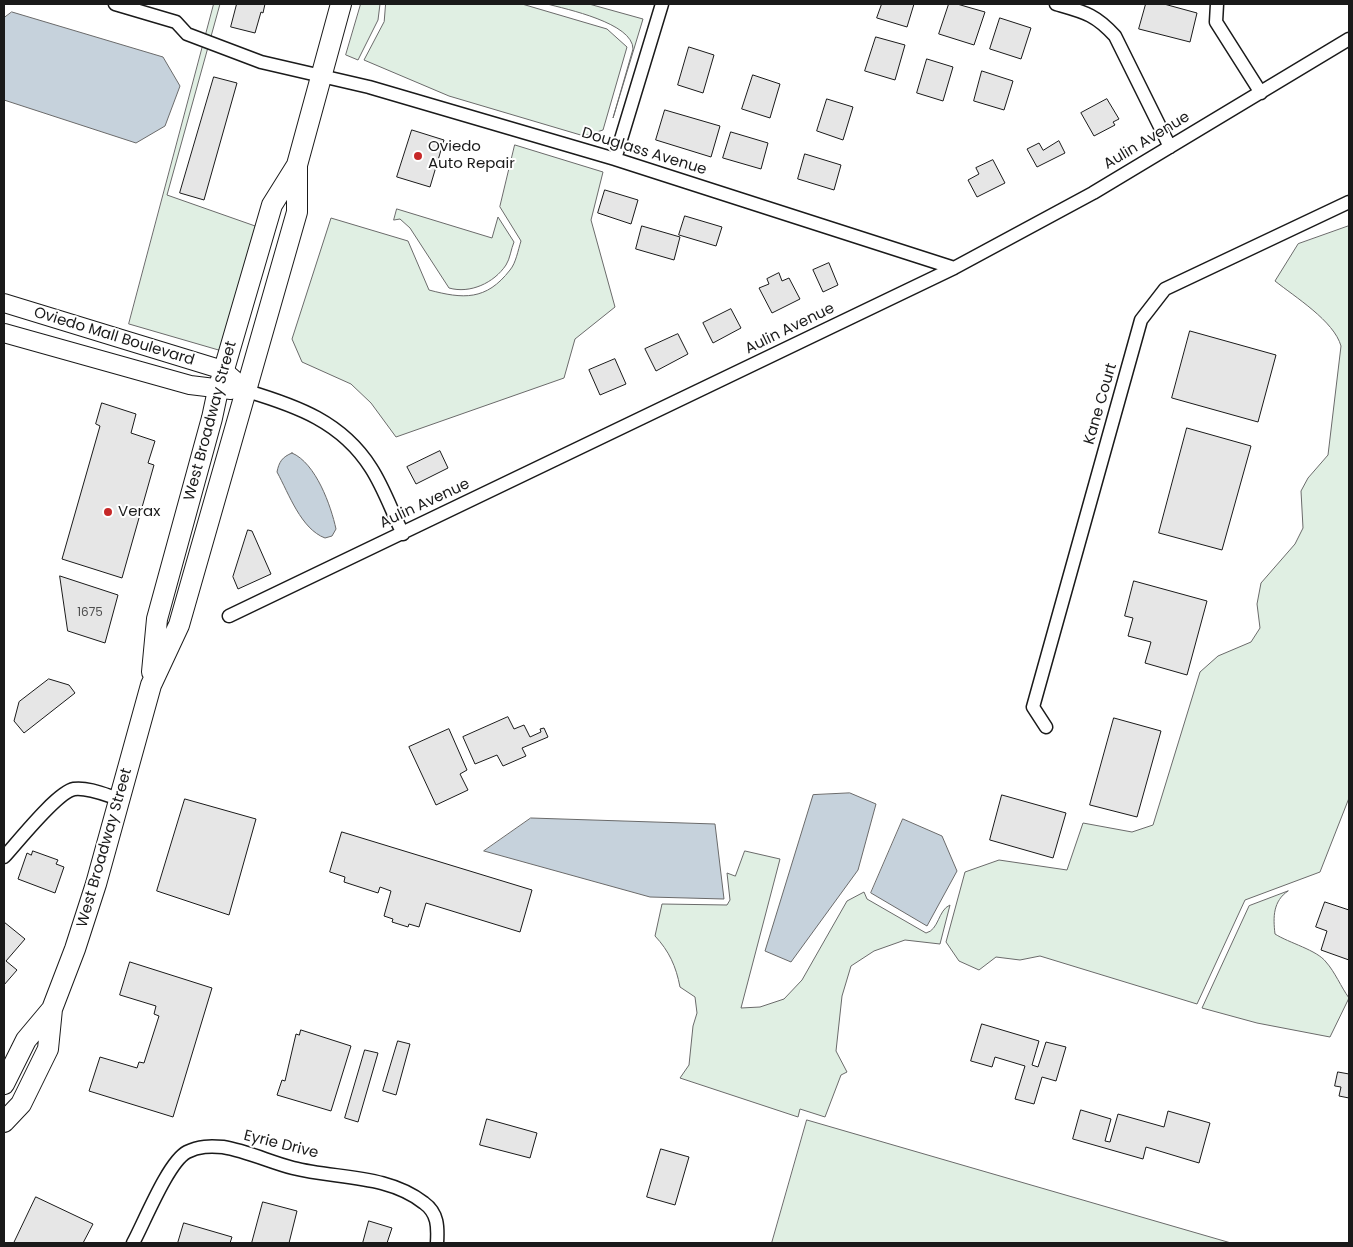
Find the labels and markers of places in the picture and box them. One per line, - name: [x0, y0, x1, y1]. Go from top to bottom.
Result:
- place label: Oviedo Auto Repair: [428, 138, 515, 173]
- marker: Oviedo Auto Repair: [412, 150, 424, 162]
- place label: Verax: [118, 503, 160, 521]
- marker: Verax: [102, 506, 114, 518]

